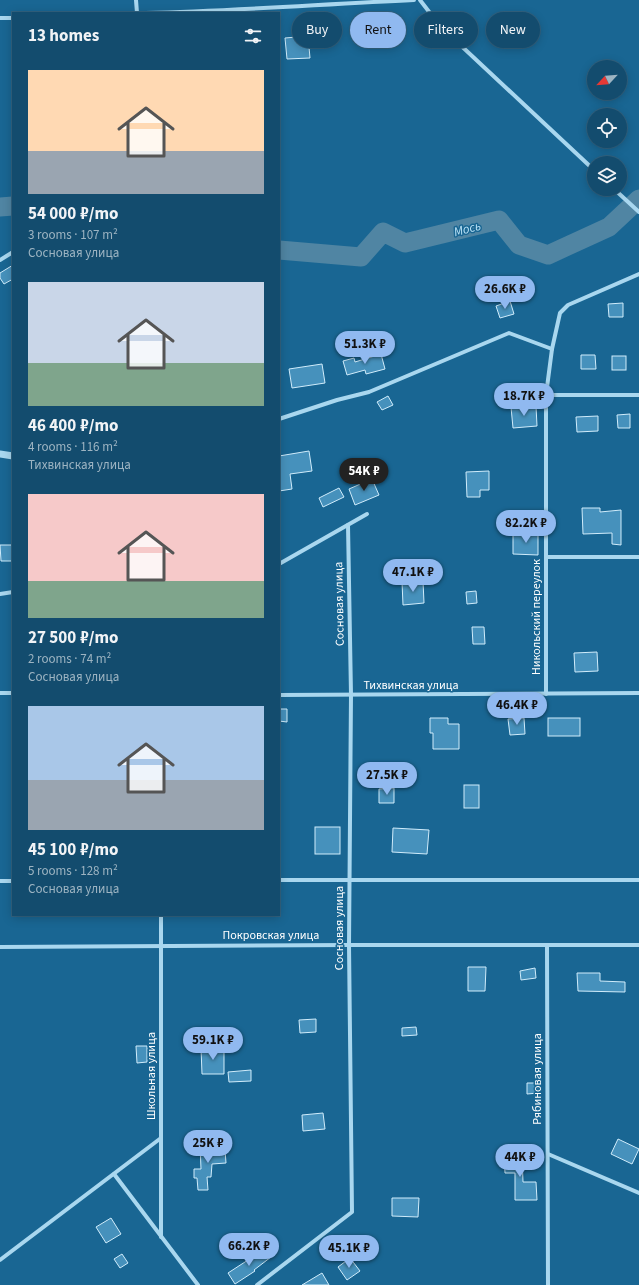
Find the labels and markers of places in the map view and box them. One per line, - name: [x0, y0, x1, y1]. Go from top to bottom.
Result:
- pin: 26.6K ₽: [468, 276, 542, 310]
- pin: 51.3K ₽: [328, 331, 402, 365]
- pin: 18.7K ₽: [487, 383, 561, 417]
- pin: 54K ₽: [336, 458, 392, 492]
- pin: 82.2K ₽: [489, 510, 563, 544]
- pin: 47.1K ₽: [376, 559, 450, 593]
- pin: 46.4K ₽: [480, 692, 554, 726]
- pin: 27.5K ₽: [350, 762, 424, 796]
- pin: 59.1K ₽: [176, 1027, 250, 1061]
- pin: 25K ₽: [180, 1130, 236, 1164]
- pin: 44K ₽: [492, 1144, 548, 1178]
- pin: 66.2K ₽: [212, 1233, 286, 1267]
- pin: 45.1K ₽: [312, 1235, 386, 1269]

